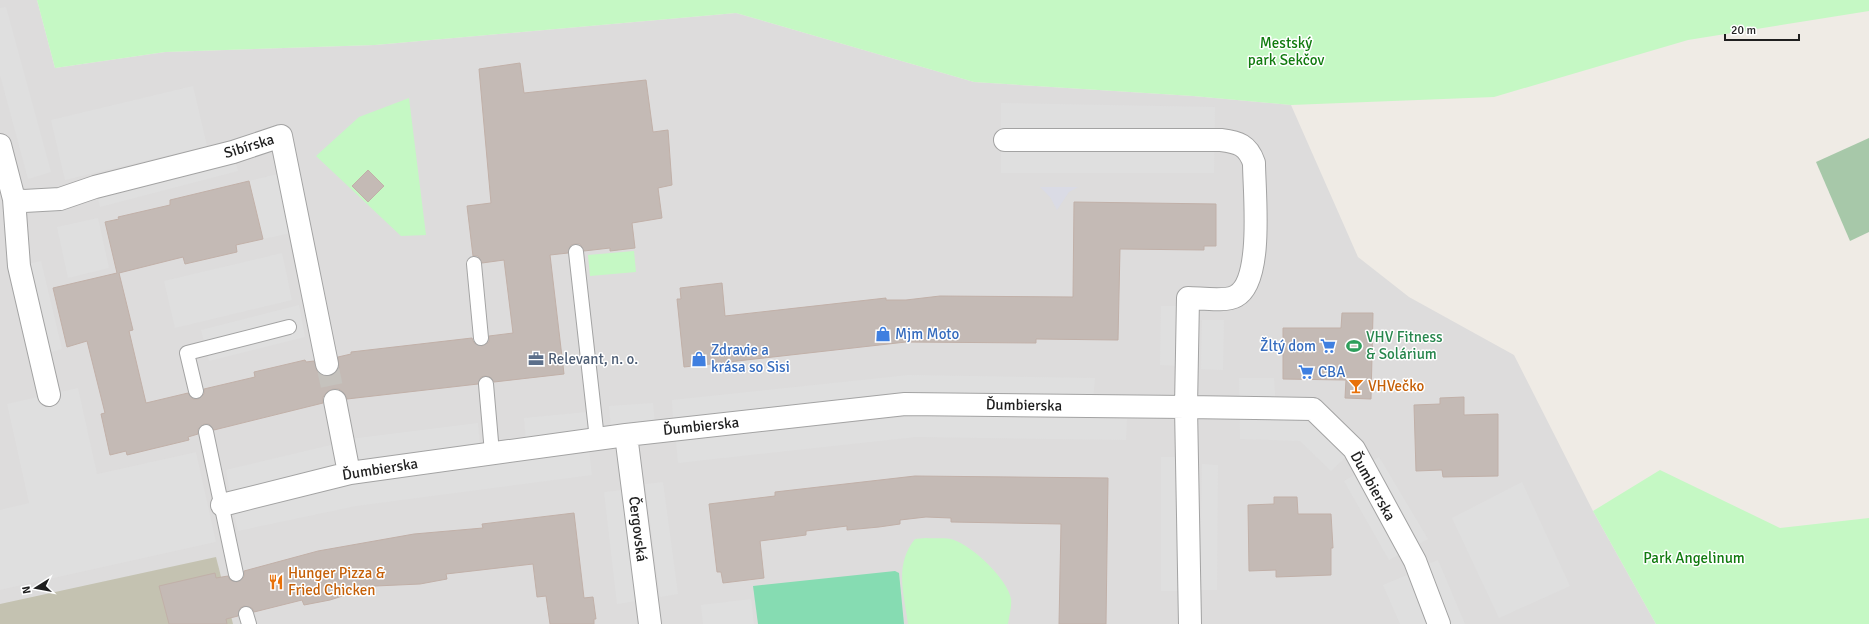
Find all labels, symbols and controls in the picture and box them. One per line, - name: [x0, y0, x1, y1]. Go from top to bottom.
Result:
- scale bar: [1725, 16, 1799, 42]
- text: 20 m: [1731, 23, 1756, 38]
- park label: Mestský park Sekčov: [1248, 34, 1324, 69]
- street label: Sibírska: [222, 130, 276, 162]
- shop icon: Mjm Moto: [874, 325, 892, 343]
- place label: Mjm Moto: [895, 325, 959, 343]
- place label: VHV Fitness & Solárium: [1366, 328, 1443, 363]
- place label: Žltý dom: [1260, 337, 1316, 355]
- supermarket icon: Žltý dom: [1319, 337, 1337, 355]
- sports icon: VHV Fitness & Solárium: [1345, 337, 1363, 355]
- place label: Zdravie a krása so Sisi: [711, 341, 790, 376]
- office icon: Relevant, n. o.: [527, 350, 545, 368]
- place label: Relevant, n. o.: [548, 350, 638, 368]
- shop icon: Zdravie a krása so Sisi: [690, 350, 708, 368]
- supermarket icon: CBA: [1297, 363, 1315, 381]
- place label: CBA: [1318, 363, 1345, 381]
- bar icon: VHVečko: [1347, 377, 1365, 395]
- place label: VHVečko: [1368, 377, 1424, 395]
- street label: Ďumbierska: [986, 395, 1062, 415]
- street label: Ďumbierska: [662, 413, 740, 439]
- street label: Ďumbierska: [1347, 448, 1399, 524]
- street label: Ďumbierska: [341, 454, 419, 484]
- street label: Čergovská: [625, 495, 652, 563]
- park label: Park Angelinum: [1643, 549, 1745, 567]
- place label: Hunger Pizza & Fried Chicken: [288, 564, 386, 599]
- north arrow: [16, 568, 56, 608]
- restaurant icon: Hunger Pizza & Fried Chicken: [267, 573, 285, 591]
- text: N: [20, 585, 34, 595]

